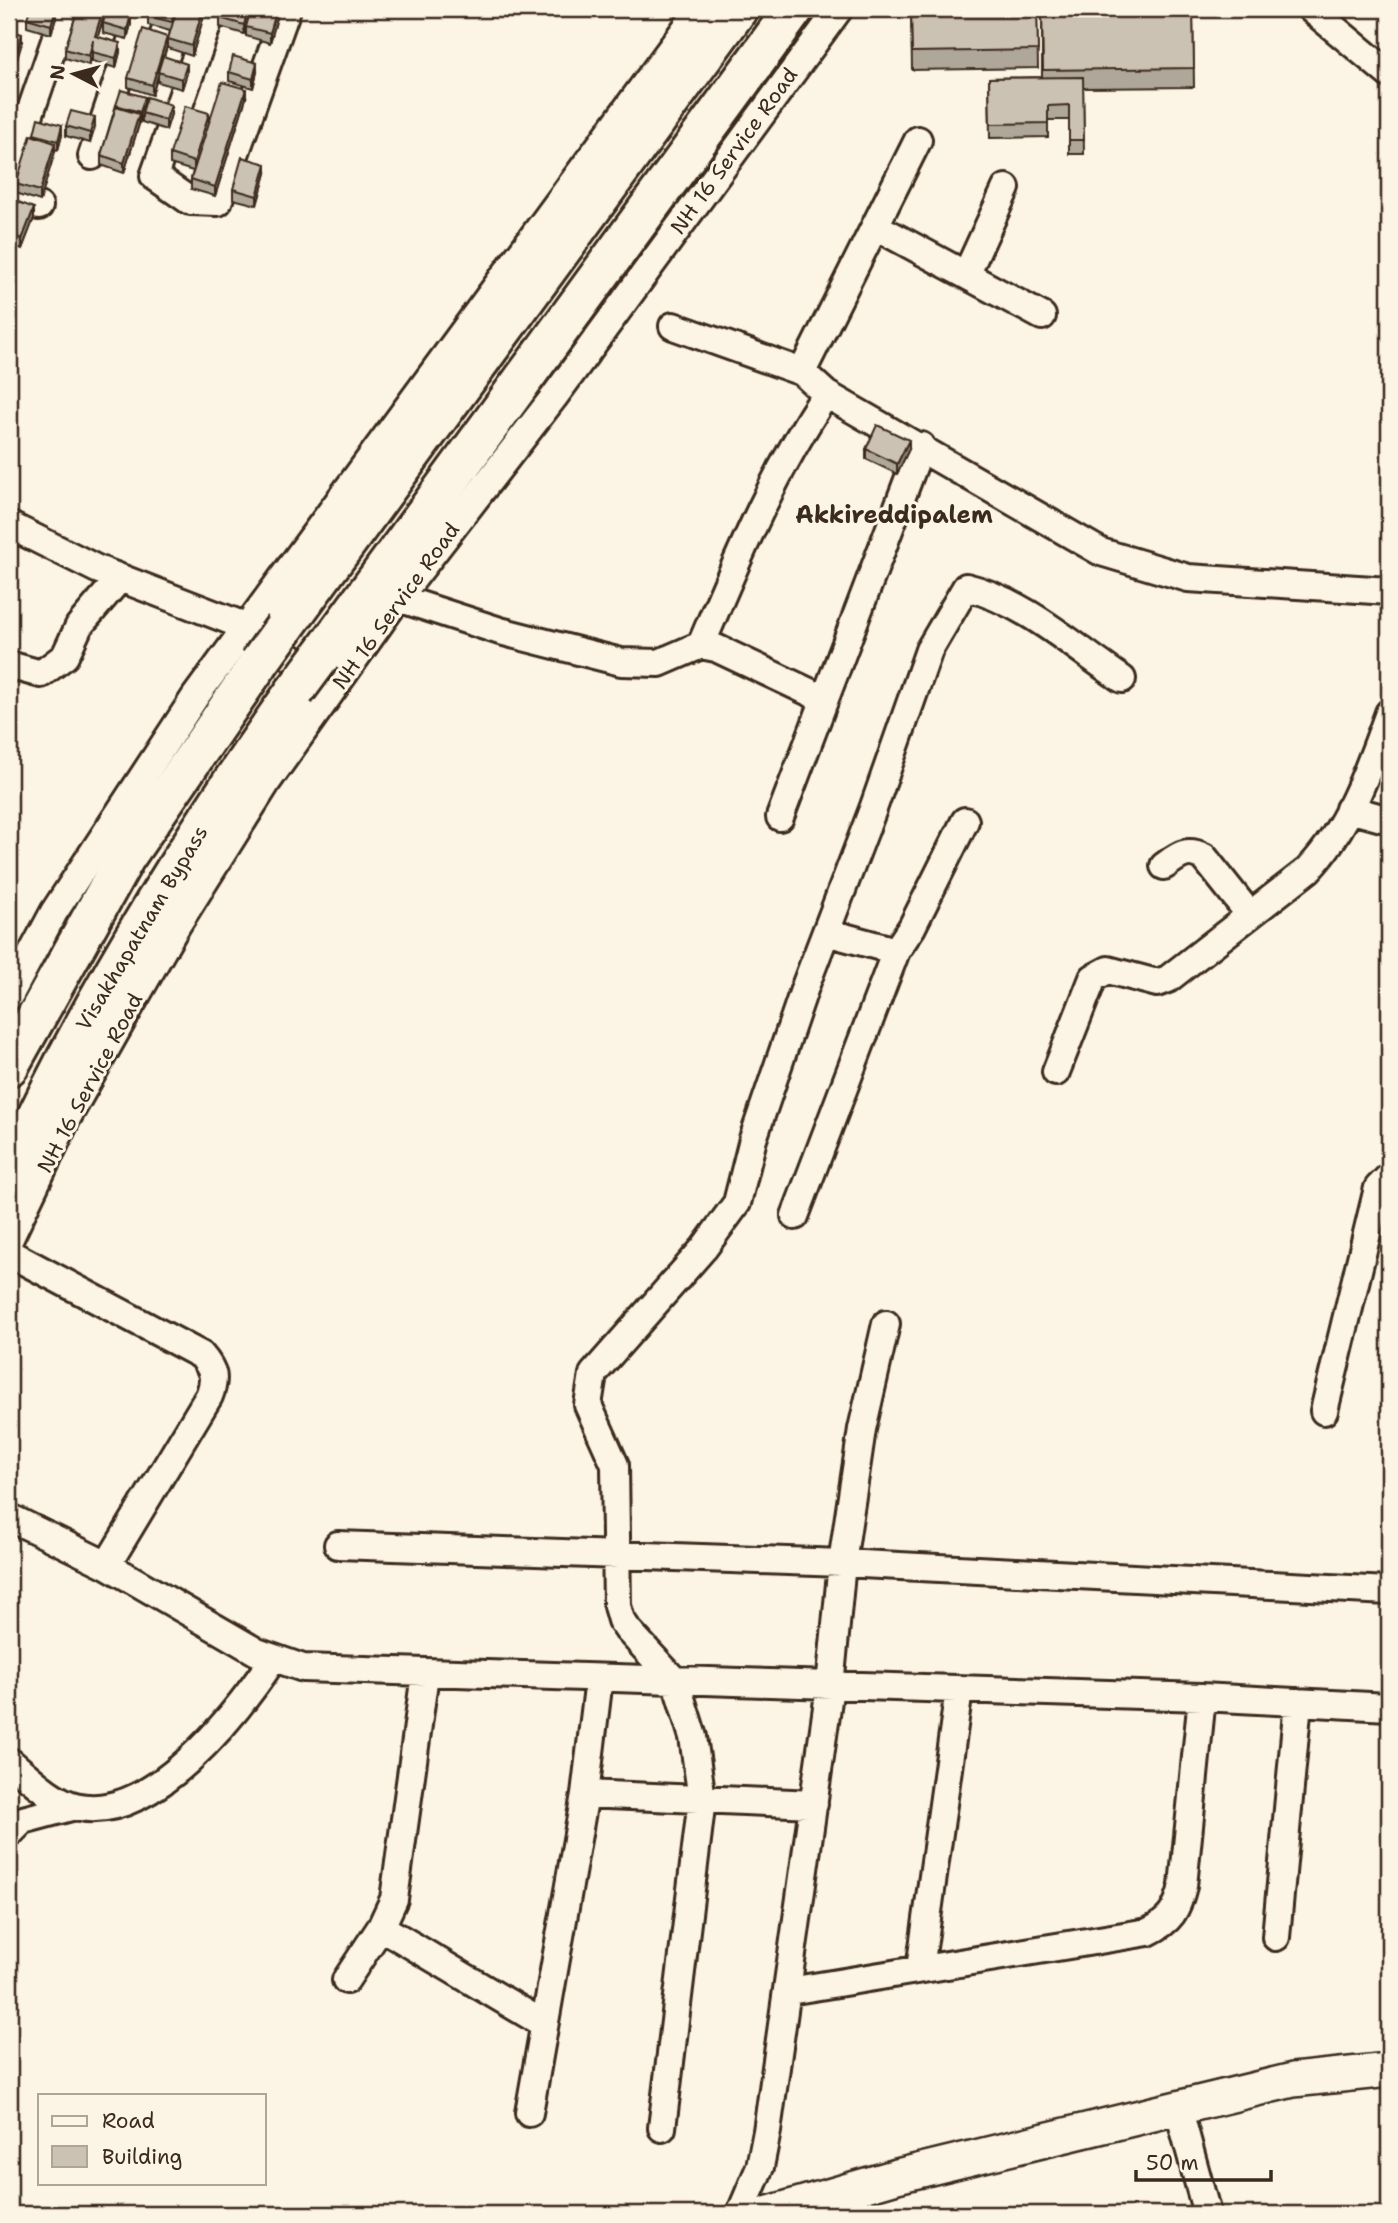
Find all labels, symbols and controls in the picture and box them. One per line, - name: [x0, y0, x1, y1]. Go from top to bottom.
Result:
- north arrow: [38, 38, 108, 108]
- street label: NH 16 Service Road: [664, 62, 804, 240]
- text: N: [44, 63, 71, 81]
- district label: Akkireddipalem: [795, 499, 993, 531]
- street label: NH 16 Service Road: [326, 517, 466, 695]
- street label: Visakhapatnam Bypass: [70, 820, 214, 1036]
- street label: NH 16 Service Road: [31, 988, 149, 1178]
- legend: [38, 2094, 266, 2184]
- text: Road: [102, 2107, 155, 2135]
- scale bar: [1136, 2139, 1270, 2183]
- text: Building: [102, 2143, 182, 2171]
- text: 50 m: [1146, 2149, 1199, 2177]

